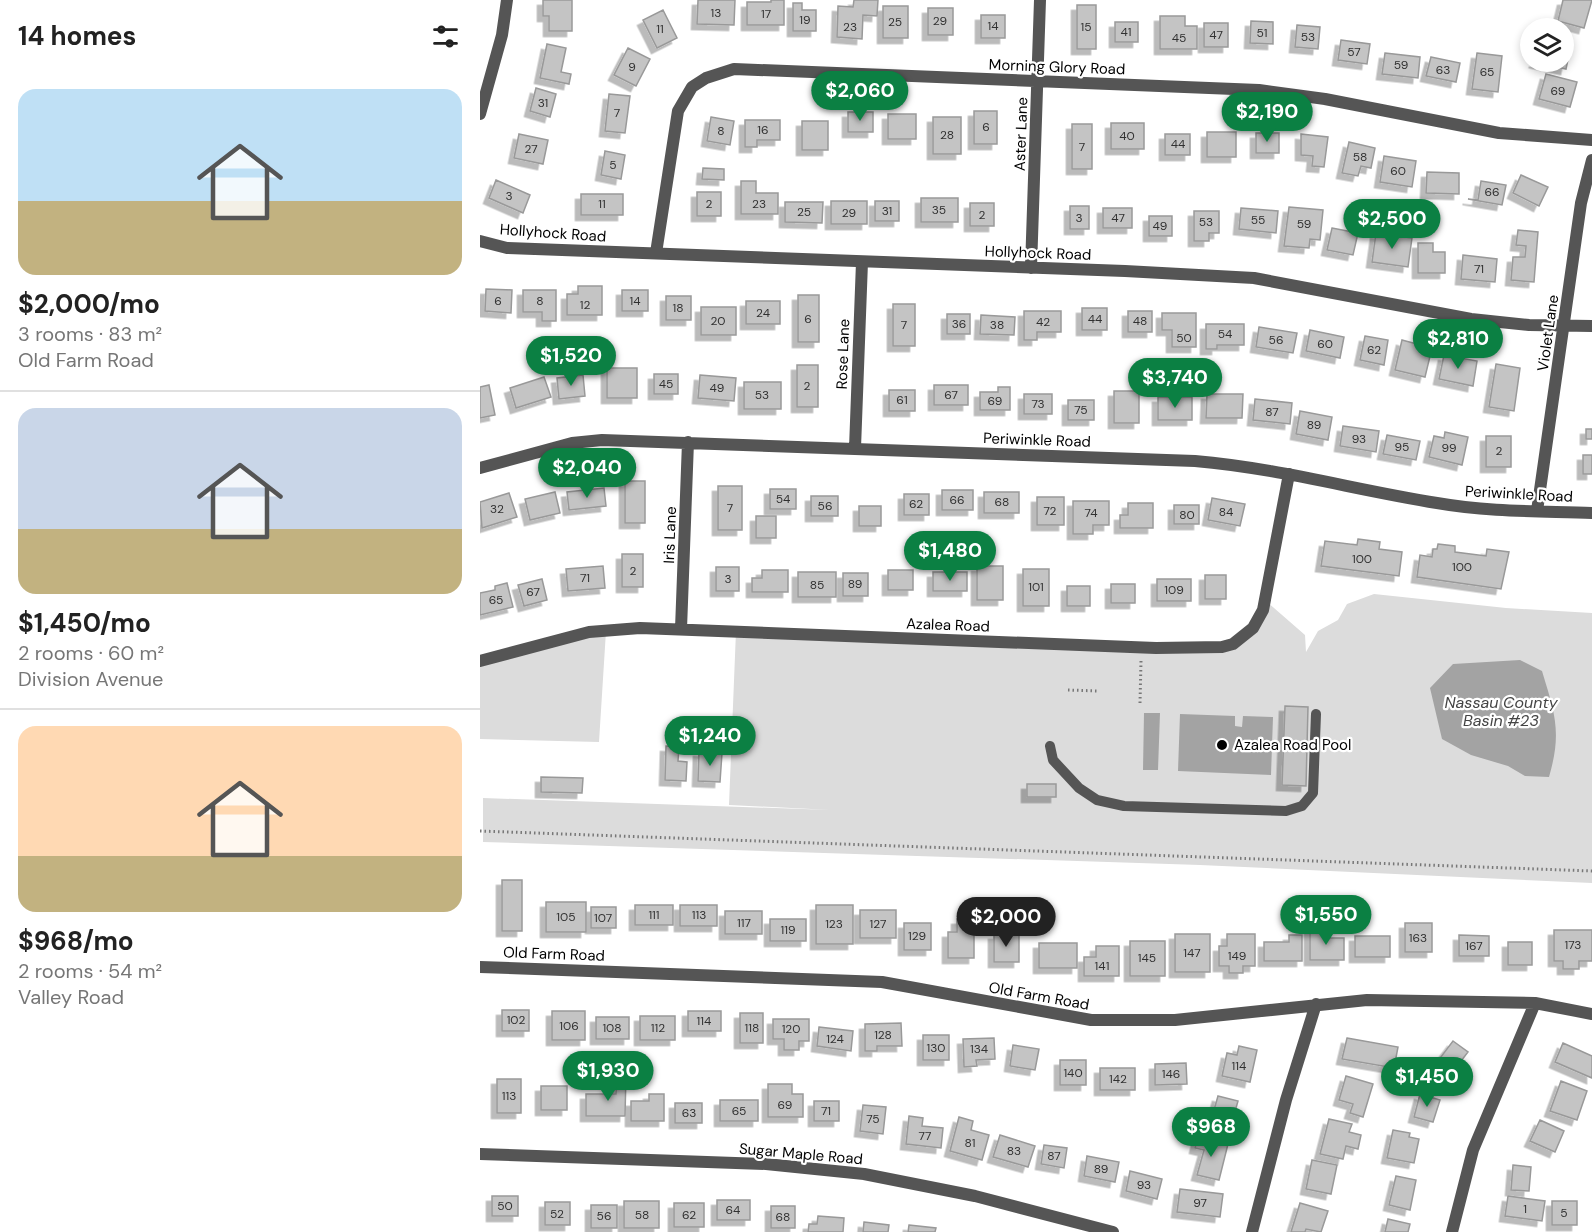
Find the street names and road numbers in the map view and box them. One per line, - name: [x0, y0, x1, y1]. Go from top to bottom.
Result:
- street label: Morning Glory Road: [988, 55, 1126, 79]
- street label: Aster Lane: [1010, 97, 1032, 171]
- street label: Hollyhock Road: [499, 219, 607, 247]
- street label: Hollyhock Road: [984, 241, 1092, 265]
- street label: Violet Lane: [1533, 293, 1563, 373]
- street label: Rose Lane: [832, 318, 854, 390]
- street label: Periwinkle Road: [983, 428, 1091, 452]
- street label: Periwinkle Road: [1465, 481, 1573, 507]
- street label: Iris Lane: [659, 506, 681, 564]
- street label: Azalea Road: [906, 614, 990, 636]
- street label: Old Farm Road: [503, 942, 605, 966]
- street label: Old Farm Road: [987, 977, 1091, 1015]
- street label: Sugar Maple Road: [738, 1139, 864, 1169]

